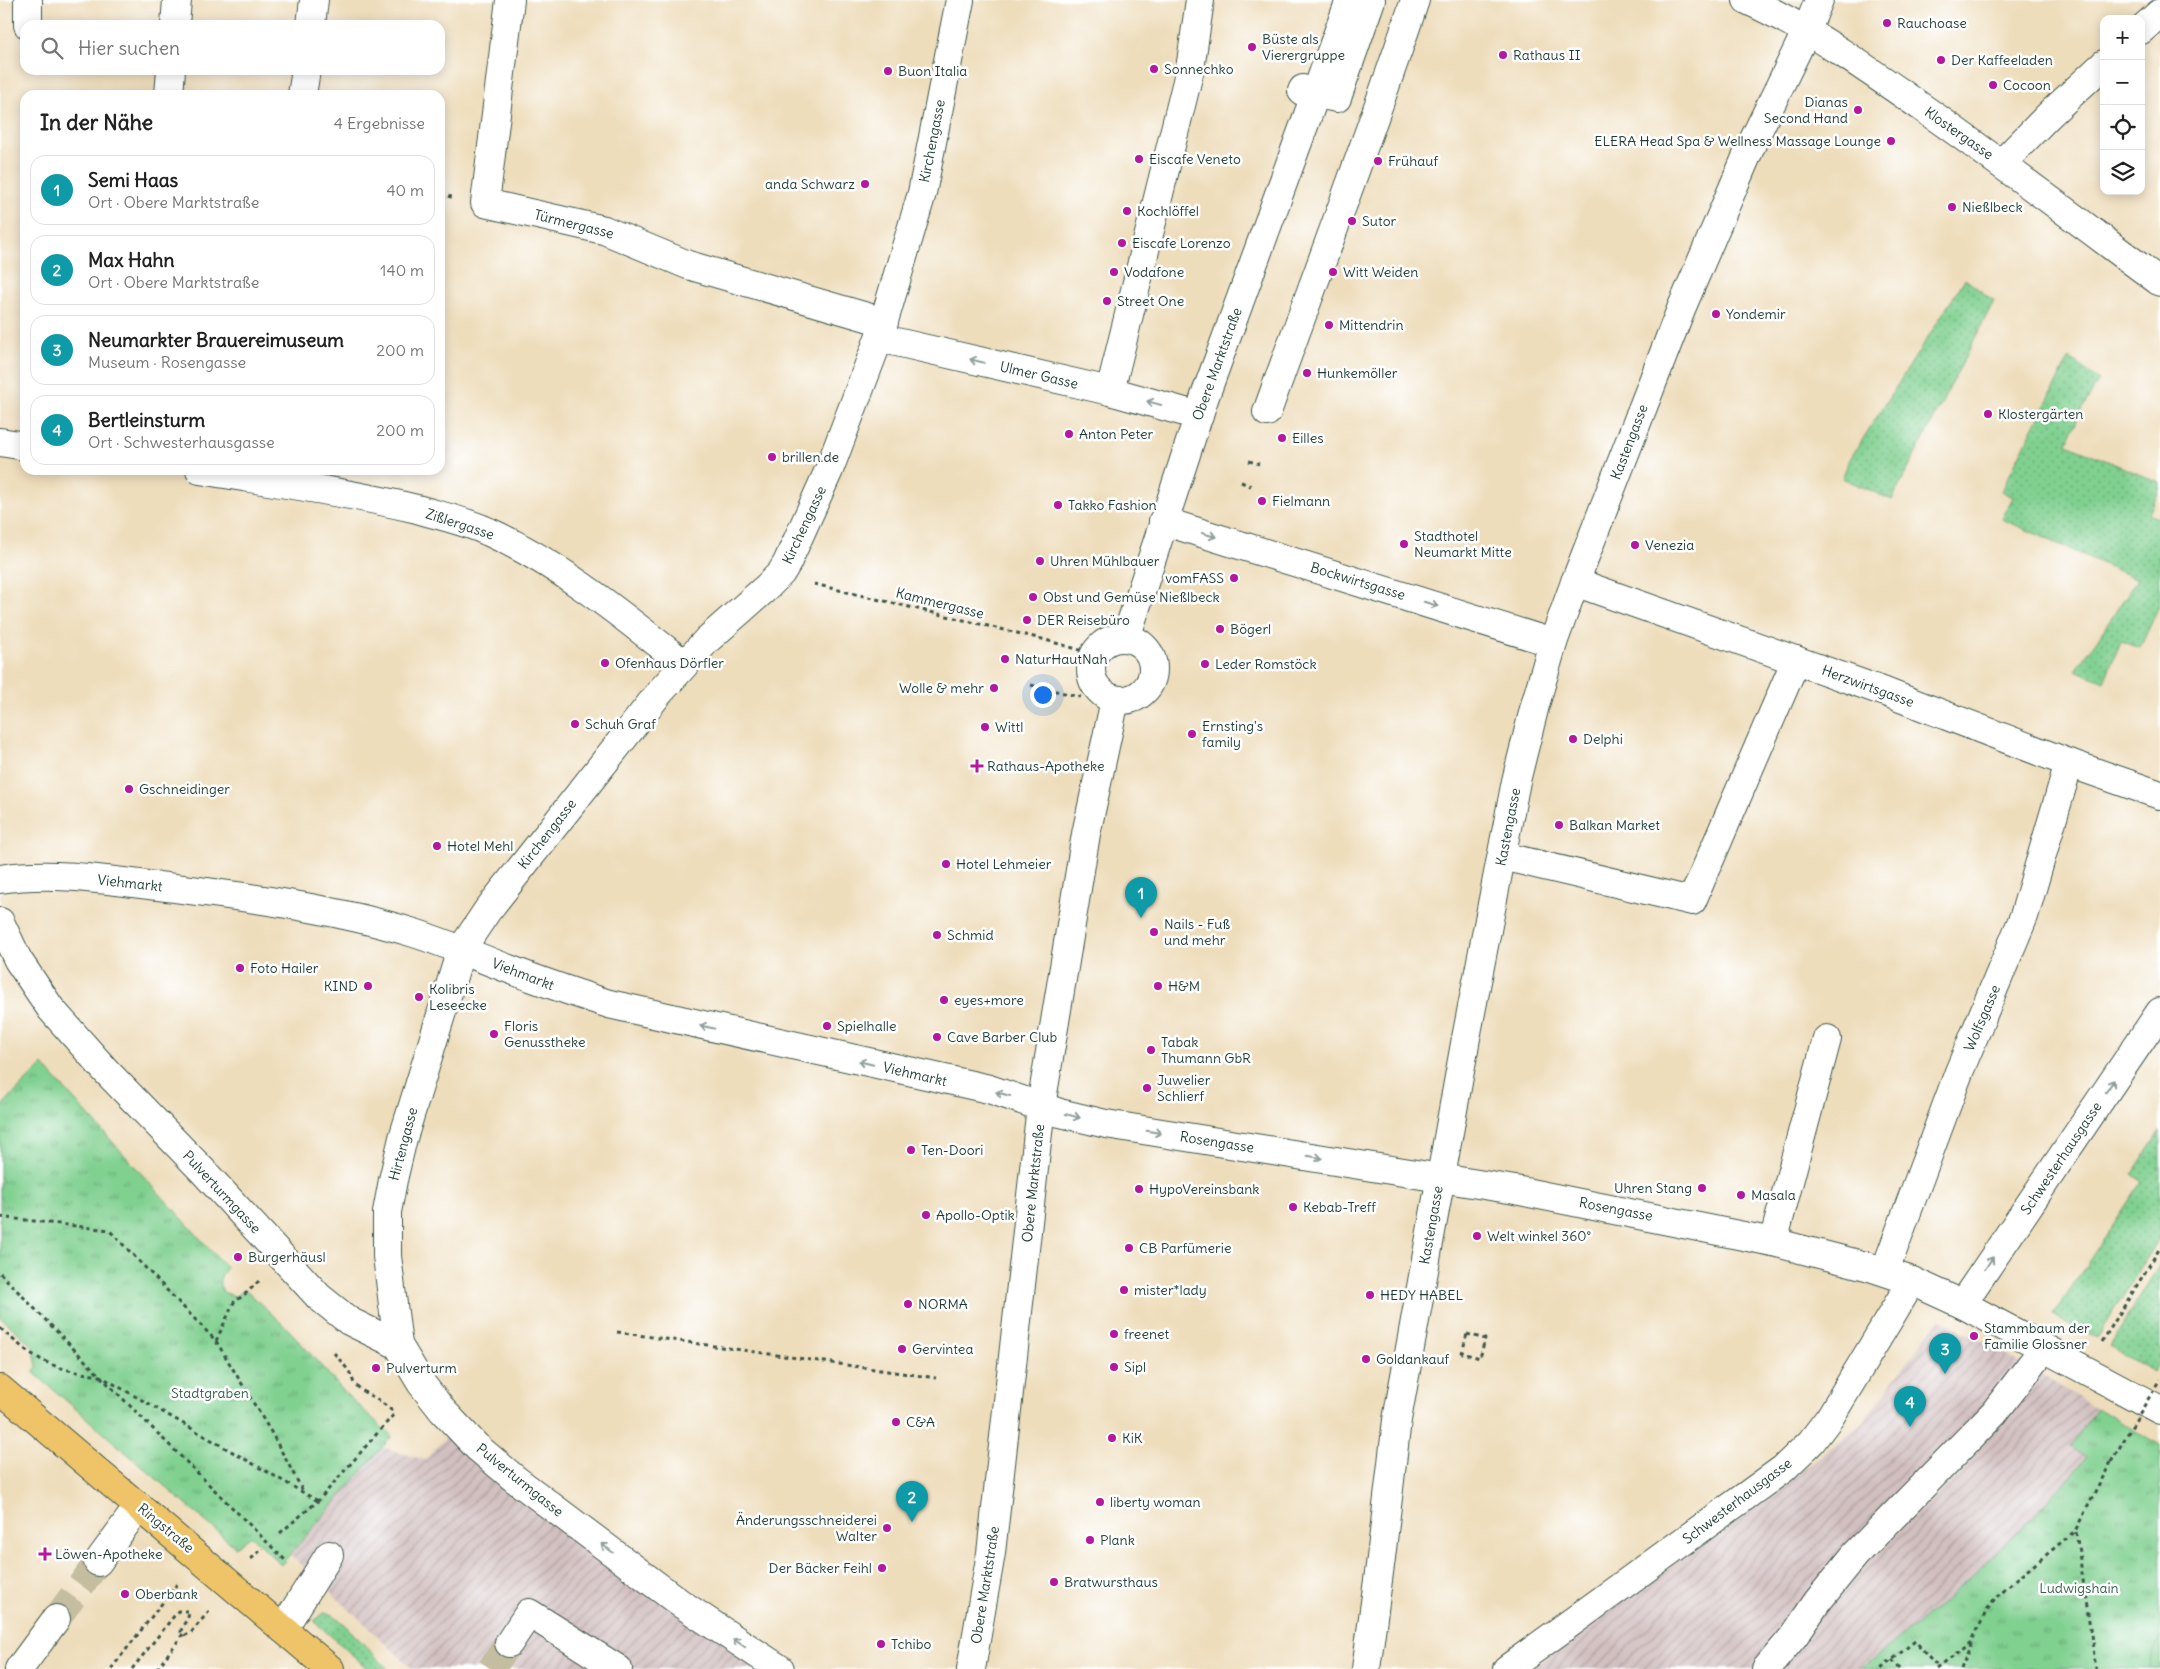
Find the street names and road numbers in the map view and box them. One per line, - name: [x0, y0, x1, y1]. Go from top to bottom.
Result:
- street label: Kirchengasse: [915, 98, 949, 184]
- street label: Klostergasse: [1921, 103, 1997, 163]
- street label: Türmergasse: [532, 205, 616, 243]
- street label: Obere Marktstraße: [1188, 305, 1246, 423]
- street label: Ulmer Gasse: [998, 357, 1080, 393]
- street label: Kastengasse: [1606, 402, 1652, 482]
- street label: Kirchengasse: [778, 483, 830, 567]
- street label: Zißlergasse: [423, 504, 497, 544]
- street label: Bockwirtsgasse: [1308, 558, 1408, 604]
- street label: Kammergasse: [894, 583, 986, 623]
- street label: Herzwirtsgasse: [1819, 661, 1917, 711]
- street label: Kastengasse: [1492, 786, 1524, 868]
- street label: Kirchengasse: [514, 795, 580, 873]
- street label: Viehmarkt: [97, 871, 164, 895]
- street label: Viehmarkt: [489, 954, 557, 994]
- street label: Wolfsgasse: [1960, 982, 2004, 1054]
- street label: Viehmarkt: [881, 1058, 949, 1090]
- street label: Schwesterhausgasse: [2017, 1098, 2105, 1218]
- street label: Hirtengasse: [385, 1105, 421, 1183]
- street label: Obere Marktstraße: [1018, 1123, 1048, 1243]
- street label: Rosengasse: [1179, 1127, 1255, 1157]
- street label: Pulverturmgasse: [179, 1147, 265, 1237]
- street label: Kastengasse: [1415, 1184, 1447, 1266]
- street label: Rosengasse: [1578, 1193, 1654, 1225]
- street label: Pulverturmgasse: [473, 1439, 567, 1521]
- street label: Schwesterhausgasse: [1679, 1454, 1795, 1548]
- street label: Ringstraße: [134, 1499, 198, 1557]
- street label: Obere Marktstraße: [967, 1525, 1003, 1645]

